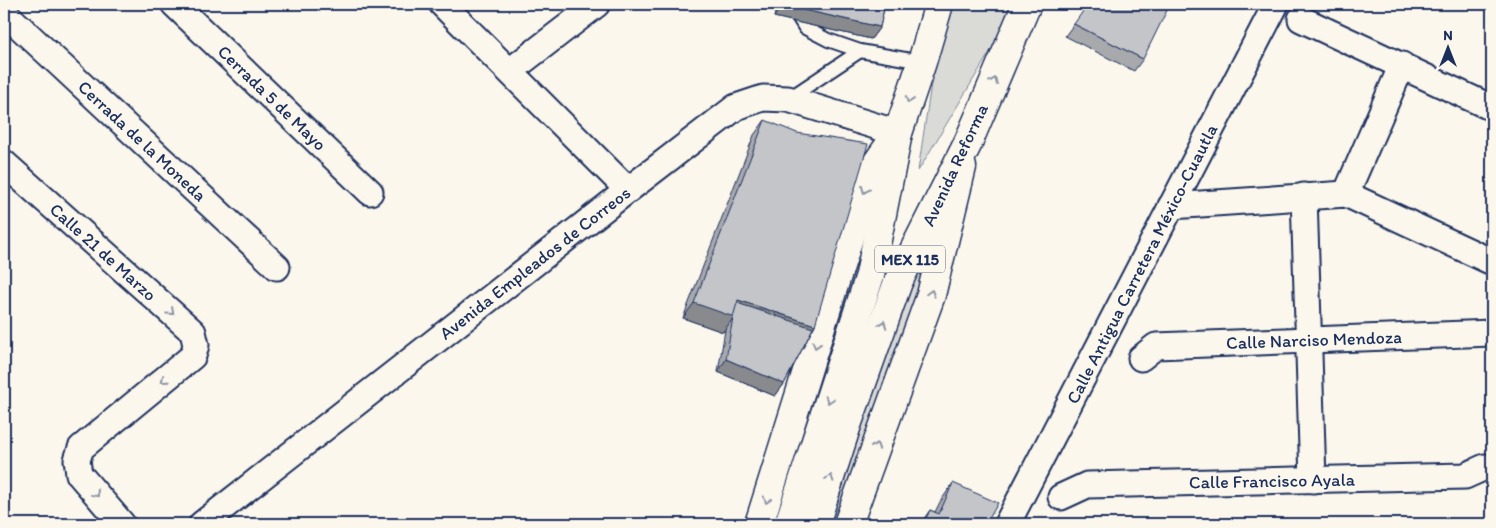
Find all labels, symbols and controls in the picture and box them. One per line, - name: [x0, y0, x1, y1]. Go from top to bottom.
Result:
- north arrow: [1424, 22, 1474, 72]
- text: N: [1443, 27, 1453, 44]
- street label: Cerrada 5 de Mayo: [213, 41, 331, 155]
- street label: Cerrada de la Moneda: [73, 76, 211, 206]
- one-way arrow: [988, 77, 998, 86]
- one-way arrow: [905, 96, 915, 104]
- street label: Avenida Reforma: [917, 100, 993, 230]
- street label: Calle Antigua Carretera México-Cuautla: [1062, 120, 1223, 408]
- street label: Avenida Empleados de Correos: [435, 182, 635, 344]
- one-way arrow: [861, 185, 872, 194]
- street label: Calle 21 de Marzo: [45, 198, 161, 306]
- road number: MEX 115: [875, 245, 945, 272]
- one-way arrow: [926, 289, 936, 297]
- one-way arrow: [165, 306, 174, 315]
- one-way arrow: [877, 321, 887, 329]
- street label: Calle Narciso Mendoza: [1226, 326, 1402, 354]
- one-way arrow: [811, 340, 821, 348]
- one-way arrow: [161, 374, 170, 382]
- one-way arrow: [825, 395, 835, 403]
- one-way arrow: [870, 442, 880, 450]
- street label: Calle Francisco Ayala: [1189, 469, 1356, 493]
- one-way arrow: [824, 474, 834, 483]
- one-way arrow: [90, 488, 99, 497]
- one-way arrow: [763, 495, 773, 503]

